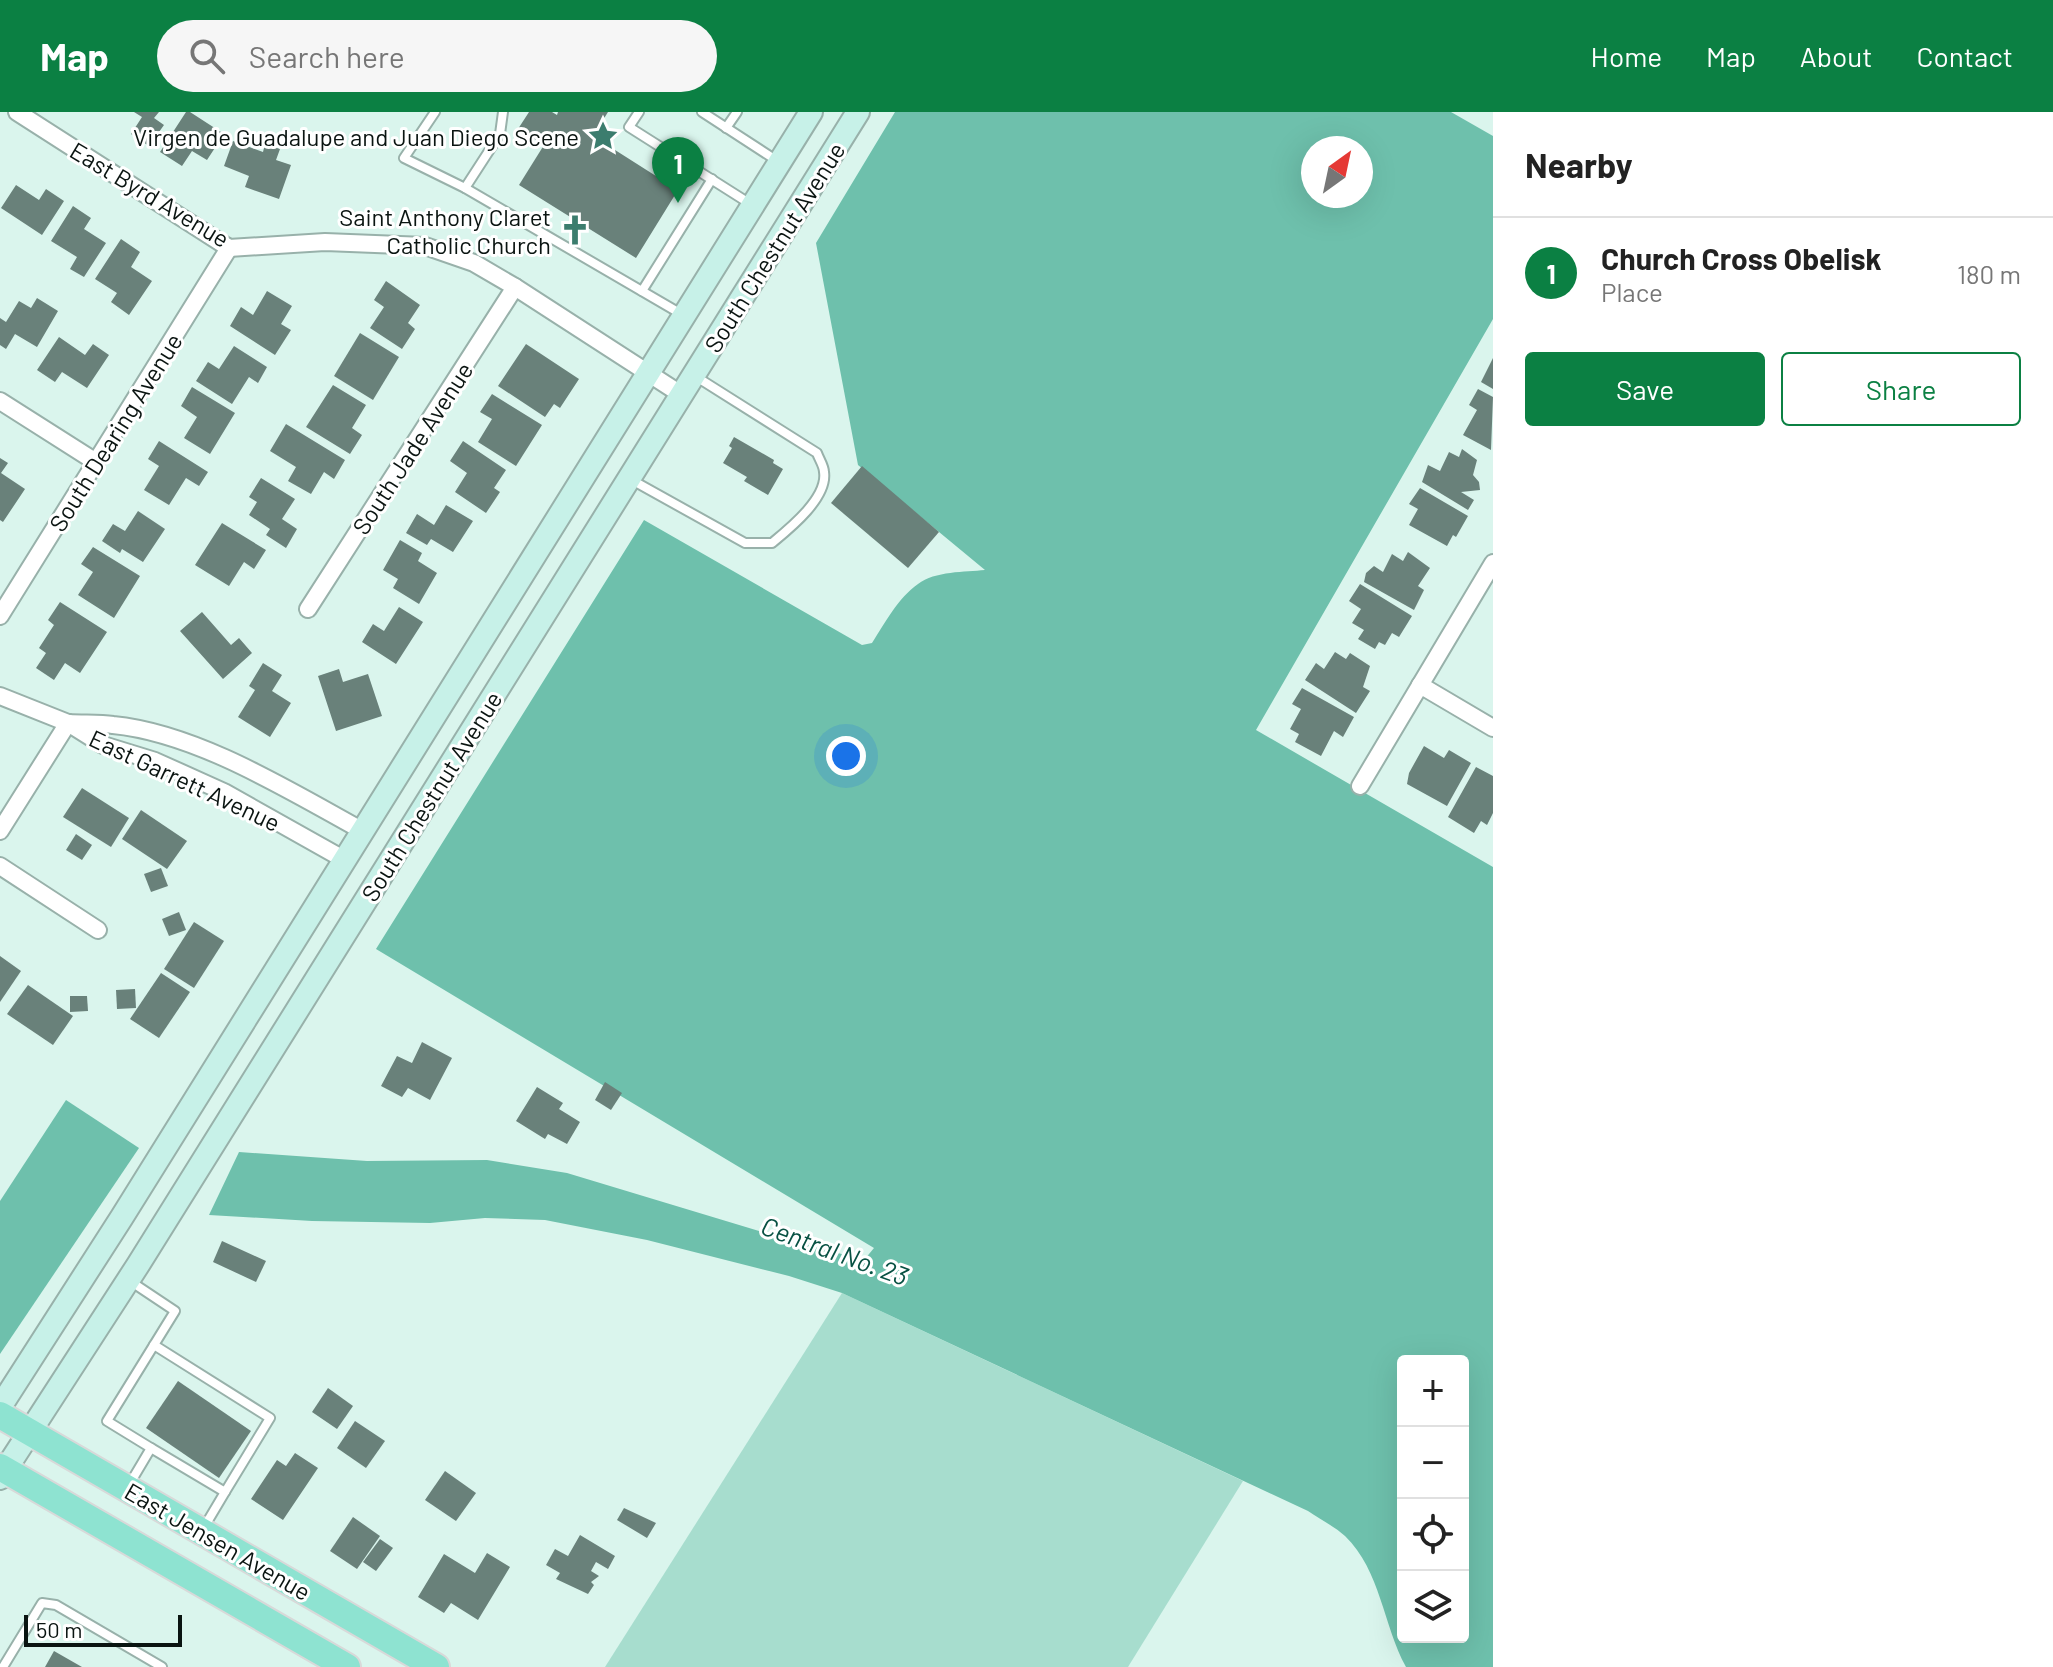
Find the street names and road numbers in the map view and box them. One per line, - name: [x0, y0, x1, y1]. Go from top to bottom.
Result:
- street label: East Byrd Avenue: [65, 135, 235, 253]
- street label: South Chestnut Avenue: [698, 137, 850, 357]
- street label: South Dearing Avenue: [42, 328, 188, 536]
- street label: South Jade Avenue: [346, 356, 478, 540]
- street label: South Chestnut Avenue: [355, 686, 507, 906]
- street label: East Garrett Avenue: [85, 723, 285, 837]
- street label: East Jensen Avenue: [120, 1476, 316, 1606]

